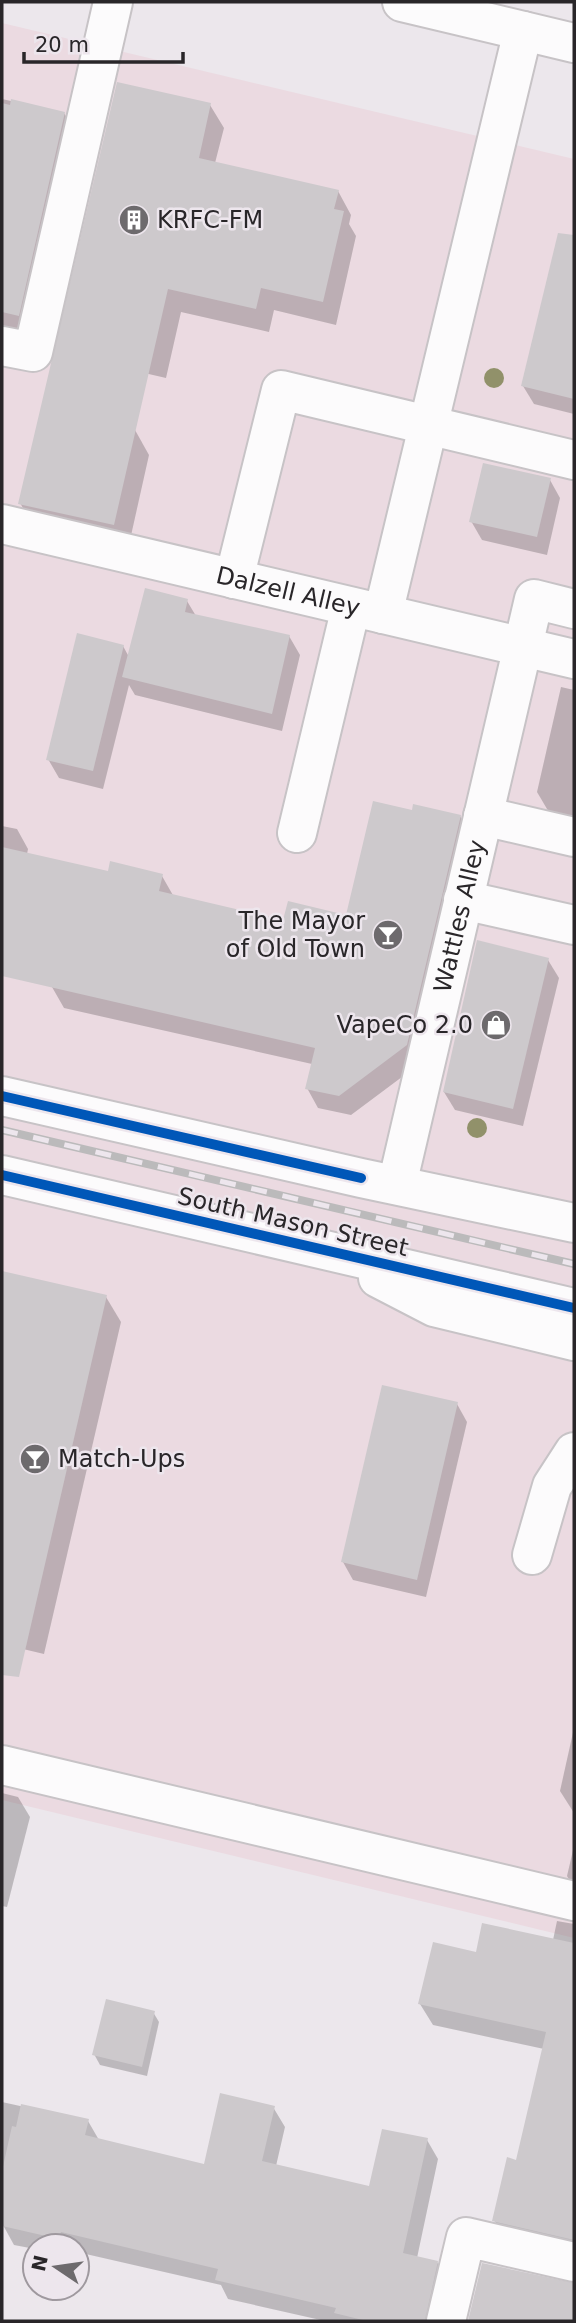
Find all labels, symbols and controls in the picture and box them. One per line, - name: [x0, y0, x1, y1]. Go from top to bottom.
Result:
- scale bar: [24, 21, 184, 65]
- text: 20 m: [35, 33, 89, 57]
- building icon: KRFC-FM: [117, 203, 151, 237]
- place label: KRFC-FM: [157, 206, 263, 234]
- street label: Dalzell Alley: [213, 561, 363, 622]
- street label: Wattles Alley: [428, 837, 491, 995]
- place label: The Mayor of Old Town: [226, 907, 365, 963]
- bar icon: The Mayor of Old Town: [371, 918, 405, 952]
- shop icon: VapeCo 2.0: [479, 1008, 513, 1042]
- place label: VapeCo 2.0: [337, 1011, 473, 1039]
- street label: South Mason Street: [175, 1182, 411, 1262]
- bar icon: Match-Ups: [18, 1442, 52, 1476]
- place label: Match-Ups: [58, 1445, 185, 1473]
- north arrow: [21, 2232, 91, 2302]
- text: N: [27, 2253, 52, 2273]

